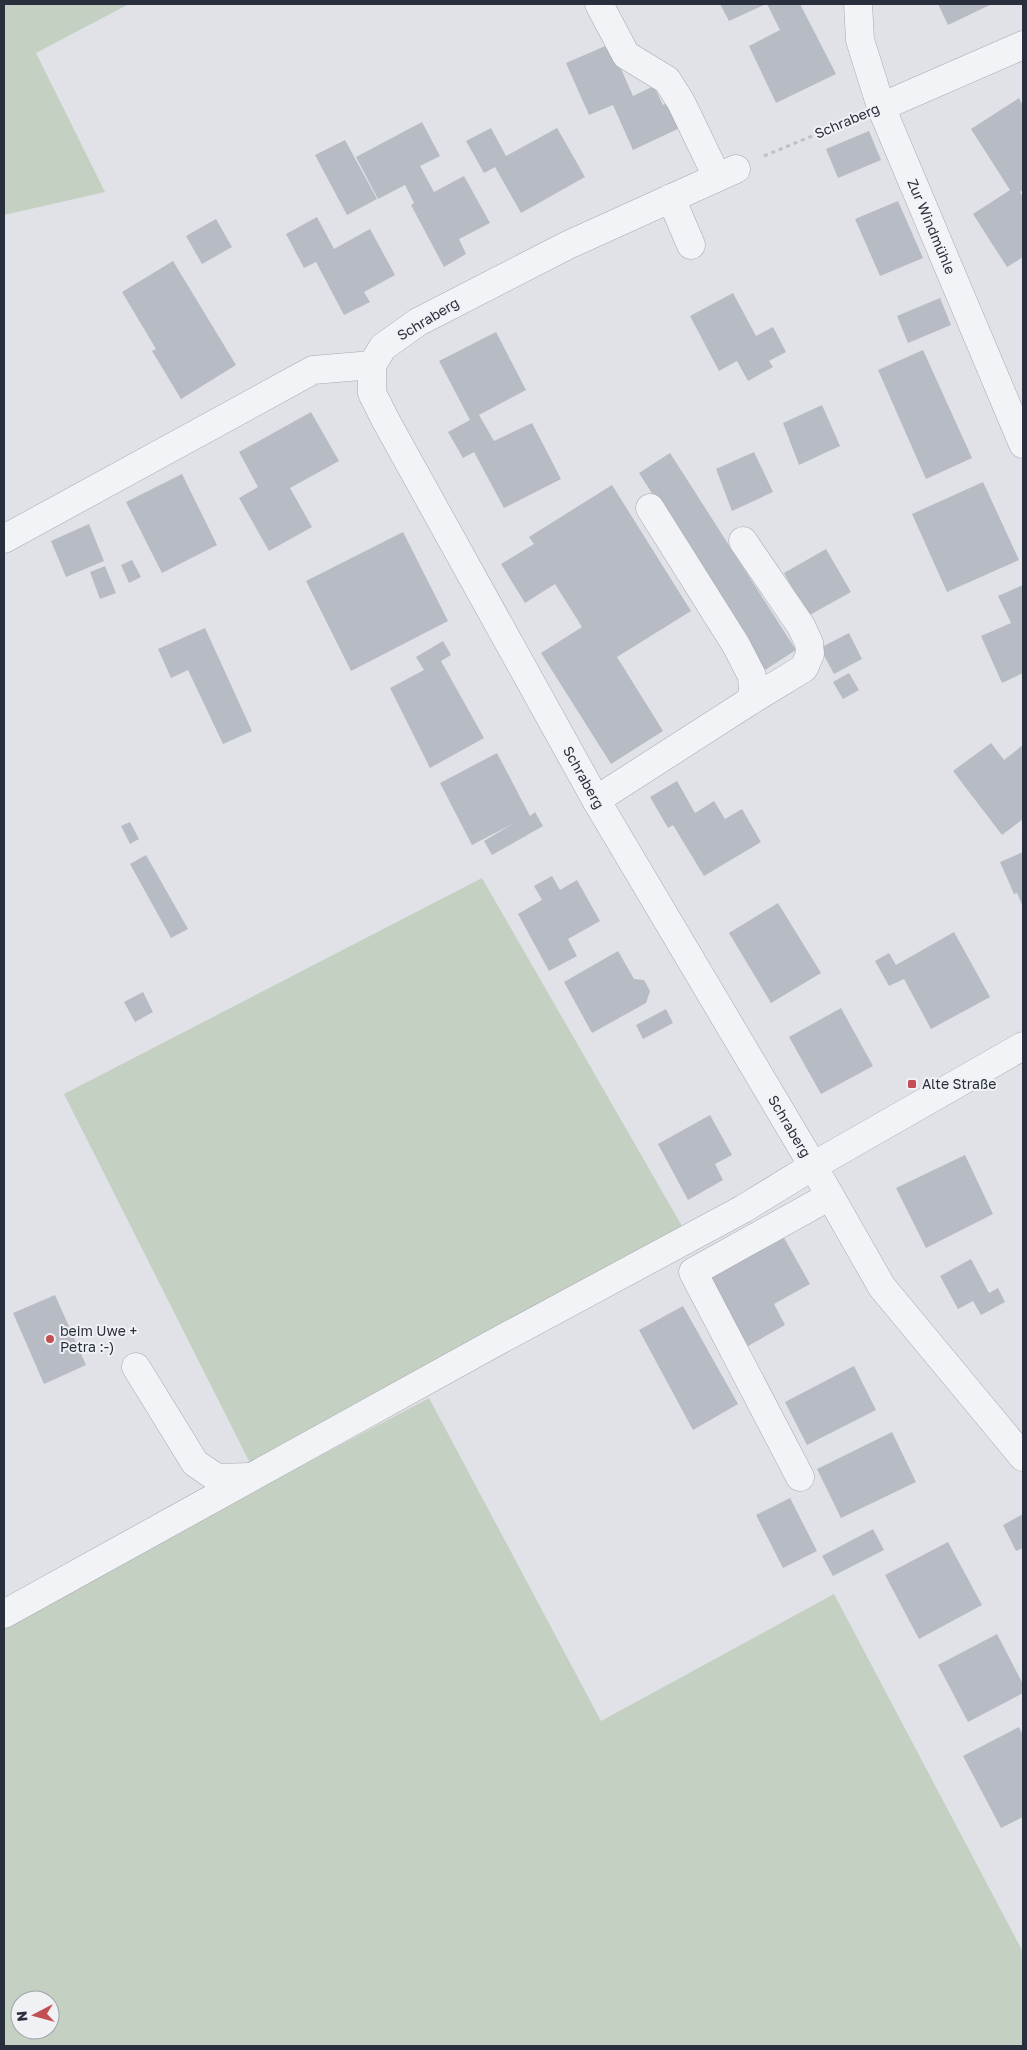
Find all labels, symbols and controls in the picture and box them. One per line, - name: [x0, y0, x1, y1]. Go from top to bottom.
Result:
- street label: Schraberg: [812, 99, 882, 142]
- street label: Zur Windmühle: [904, 176, 959, 277]
- street label: Schraberg: [394, 293, 462, 344]
- street label: Schraberg: [560, 743, 608, 812]
- place label: Alte Straße: [922, 1075, 996, 1092]
- marker: Alte Straße: [906, 1078, 918, 1090]
- street label: Schraberg: [765, 1092, 815, 1160]
- place label: beim Uwe + Petra :-): [60, 1322, 137, 1355]
- marker: beim Uwe + Petra :-): [44, 1333, 56, 1345]
- north arrow: [10, 1990, 60, 2040]
- text: N: [13, 2010, 31, 2023]

